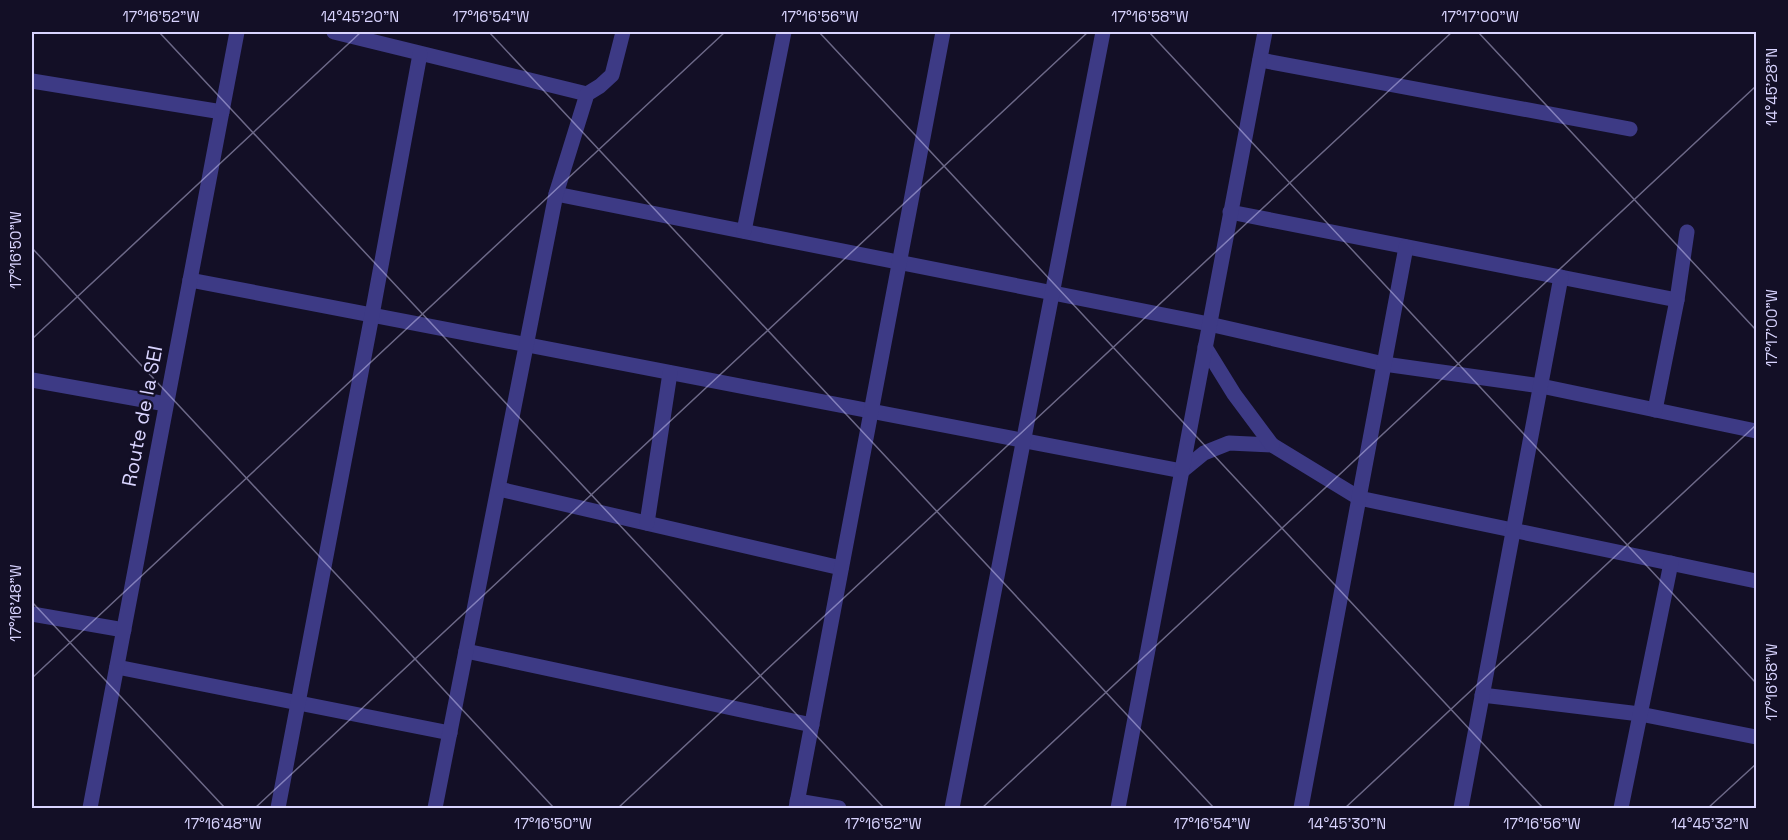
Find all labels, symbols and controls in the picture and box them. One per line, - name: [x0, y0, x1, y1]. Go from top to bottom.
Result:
- text: 17°16'52"W: [122, 7, 200, 26]
- text: 14°45'20"N: [321, 7, 399, 26]
- text: 17°16'54"W: [453, 7, 530, 26]
- text: 17°16'56"W: [781, 7, 859, 26]
- text: 17°16'58"W: [1111, 7, 1189, 26]
- text: 17°17'00"W: [1441, 7, 1519, 26]
- text: 14°45'28"N: [1762, 48, 1781, 126]
- text: 17°16'50"W: [6, 211, 25, 289]
- text: 17°17'00"W: [1762, 289, 1781, 367]
- street label: Route de la SEI: [116, 343, 168, 489]
- text: 17°16'48"W: [6, 564, 25, 642]
- text: 17°16'58"W: [1762, 643, 1781, 721]
- text: 17°16'48"W: [184, 814, 262, 833]
- text: 17°16'50"W: [514, 814, 592, 833]
- text: 17°16'52"W: [844, 814, 922, 833]
- text: 17°16'54"W: [1174, 814, 1251, 833]
- text: 14°45'30"N: [1308, 814, 1386, 833]
- text: 17°16'56"W: [1503, 814, 1581, 833]
- text: 14°45'32"N: [1671, 814, 1749, 833]

